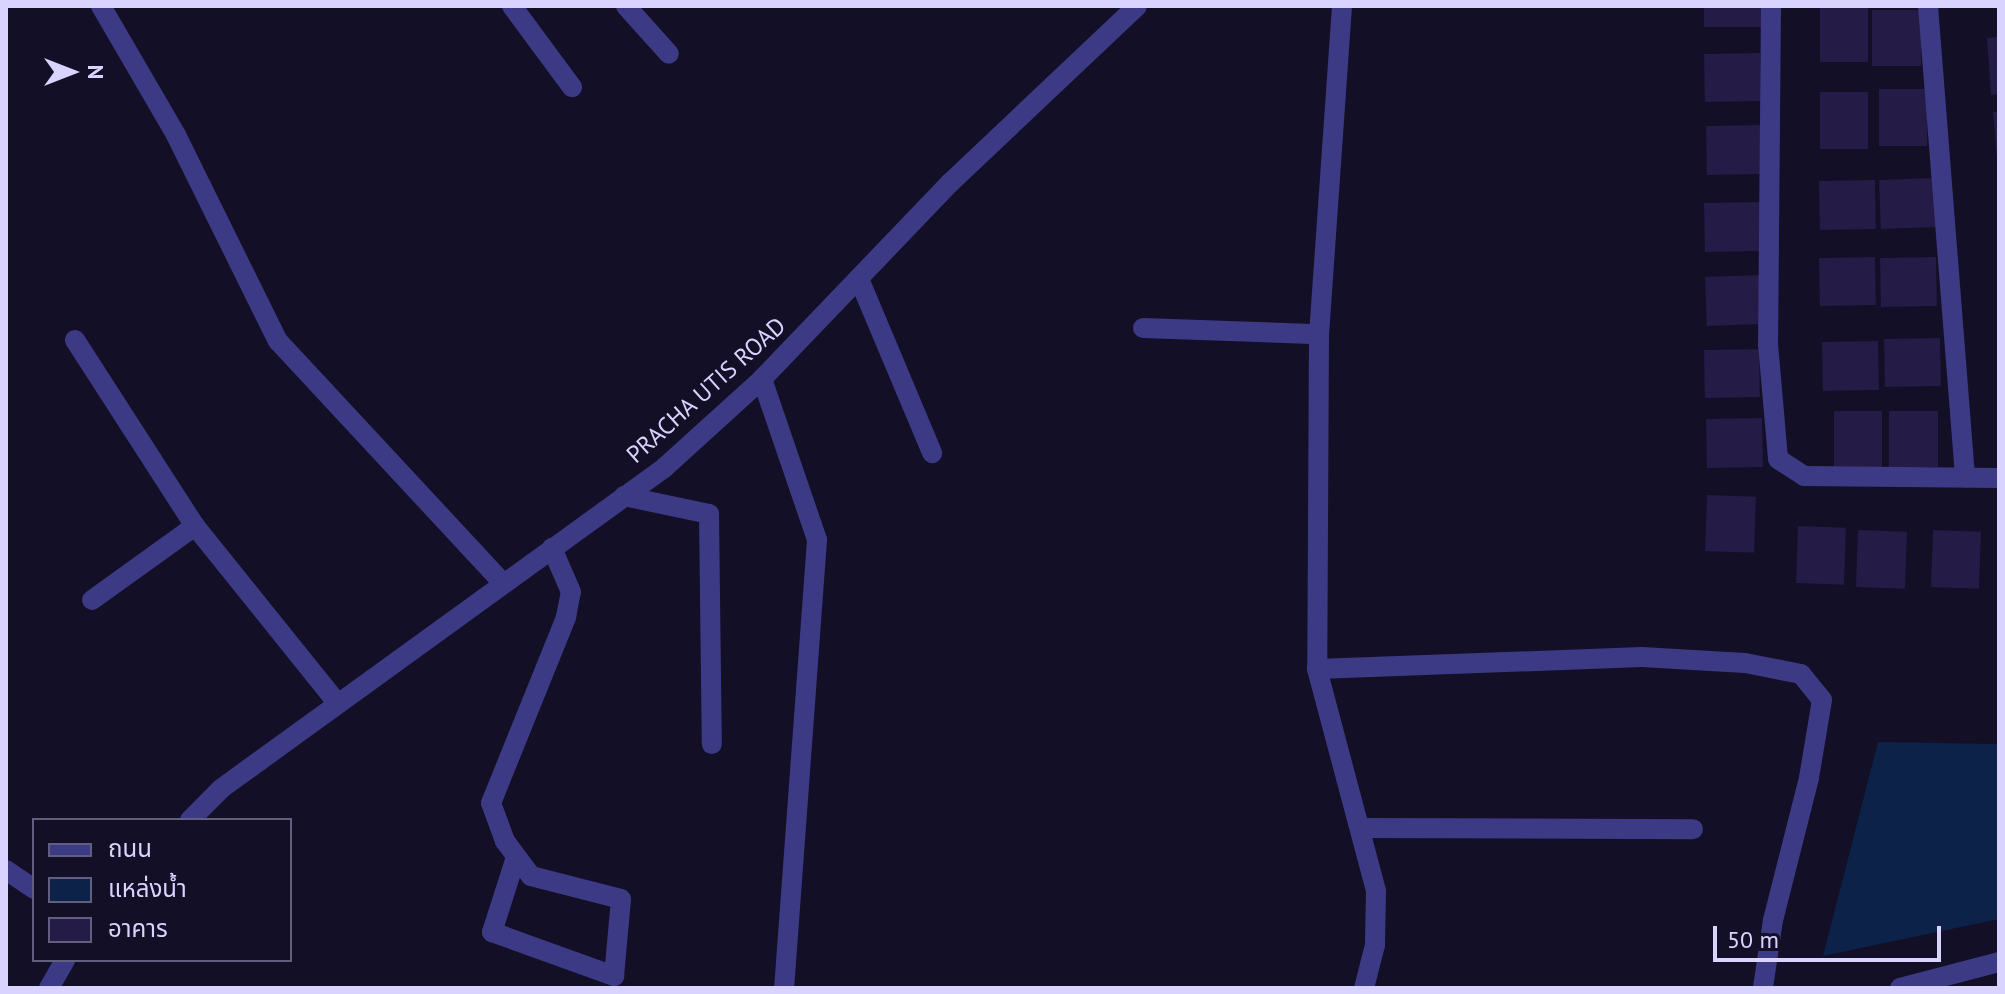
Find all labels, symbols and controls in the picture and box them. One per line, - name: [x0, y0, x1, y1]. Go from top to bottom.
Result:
- north arrow: [32, 32, 112, 112]
- text: N: [82, 65, 110, 79]
- street label: PRACHA UTIS ROAD: [620, 311, 792, 469]
- legend: [32, 818, 292, 962]
- text: ถนน: [108, 833, 152, 864]
- text: แหล่งน้ำ: [108, 873, 187, 904]
- scale bar: [1717, 910, 1945, 960]
- text: อาคาร: [108, 913, 168, 944]
- text: 50 m: [1727, 924, 1779, 955]

